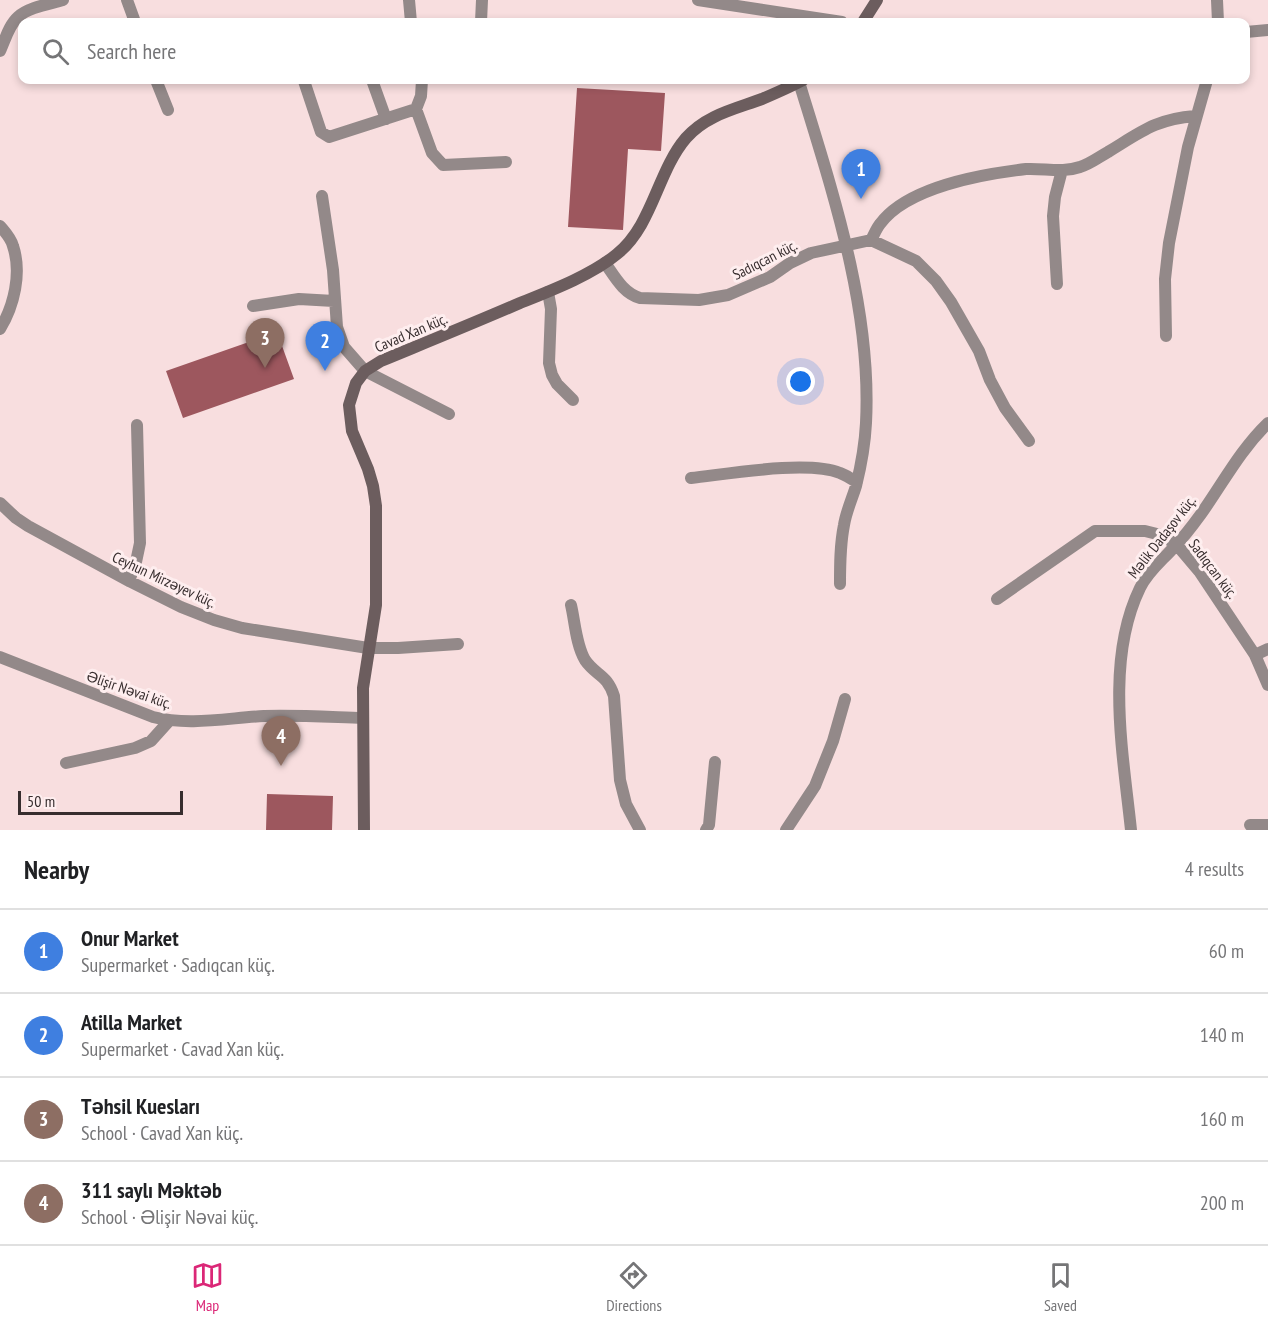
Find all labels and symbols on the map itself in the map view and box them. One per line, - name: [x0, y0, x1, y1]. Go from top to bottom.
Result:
- pin: 1: [842, 150, 880, 199]
- street label: Sadıqcan küç.: [729, 235, 801, 284]
- street label: Cavad Xan küç.: [372, 309, 450, 356]
- pin: 3: [246, 318, 284, 368]
- pin: 2: [306, 322, 344, 371]
- your location: [786, 367, 815, 396]
- street label: Məlik Dadaşov küç.: [1123, 491, 1200, 582]
- street label: Sadıqcan küç.: [1185, 535, 1242, 603]
- street label: Ceyhun Mirzəyev küç.: [109, 547, 219, 612]
- street label: Əlişir Nəvai küç.: [84, 666, 174, 713]
- pin: 4: [262, 716, 300, 766]
- scale bar: [18, 788, 183, 816]

